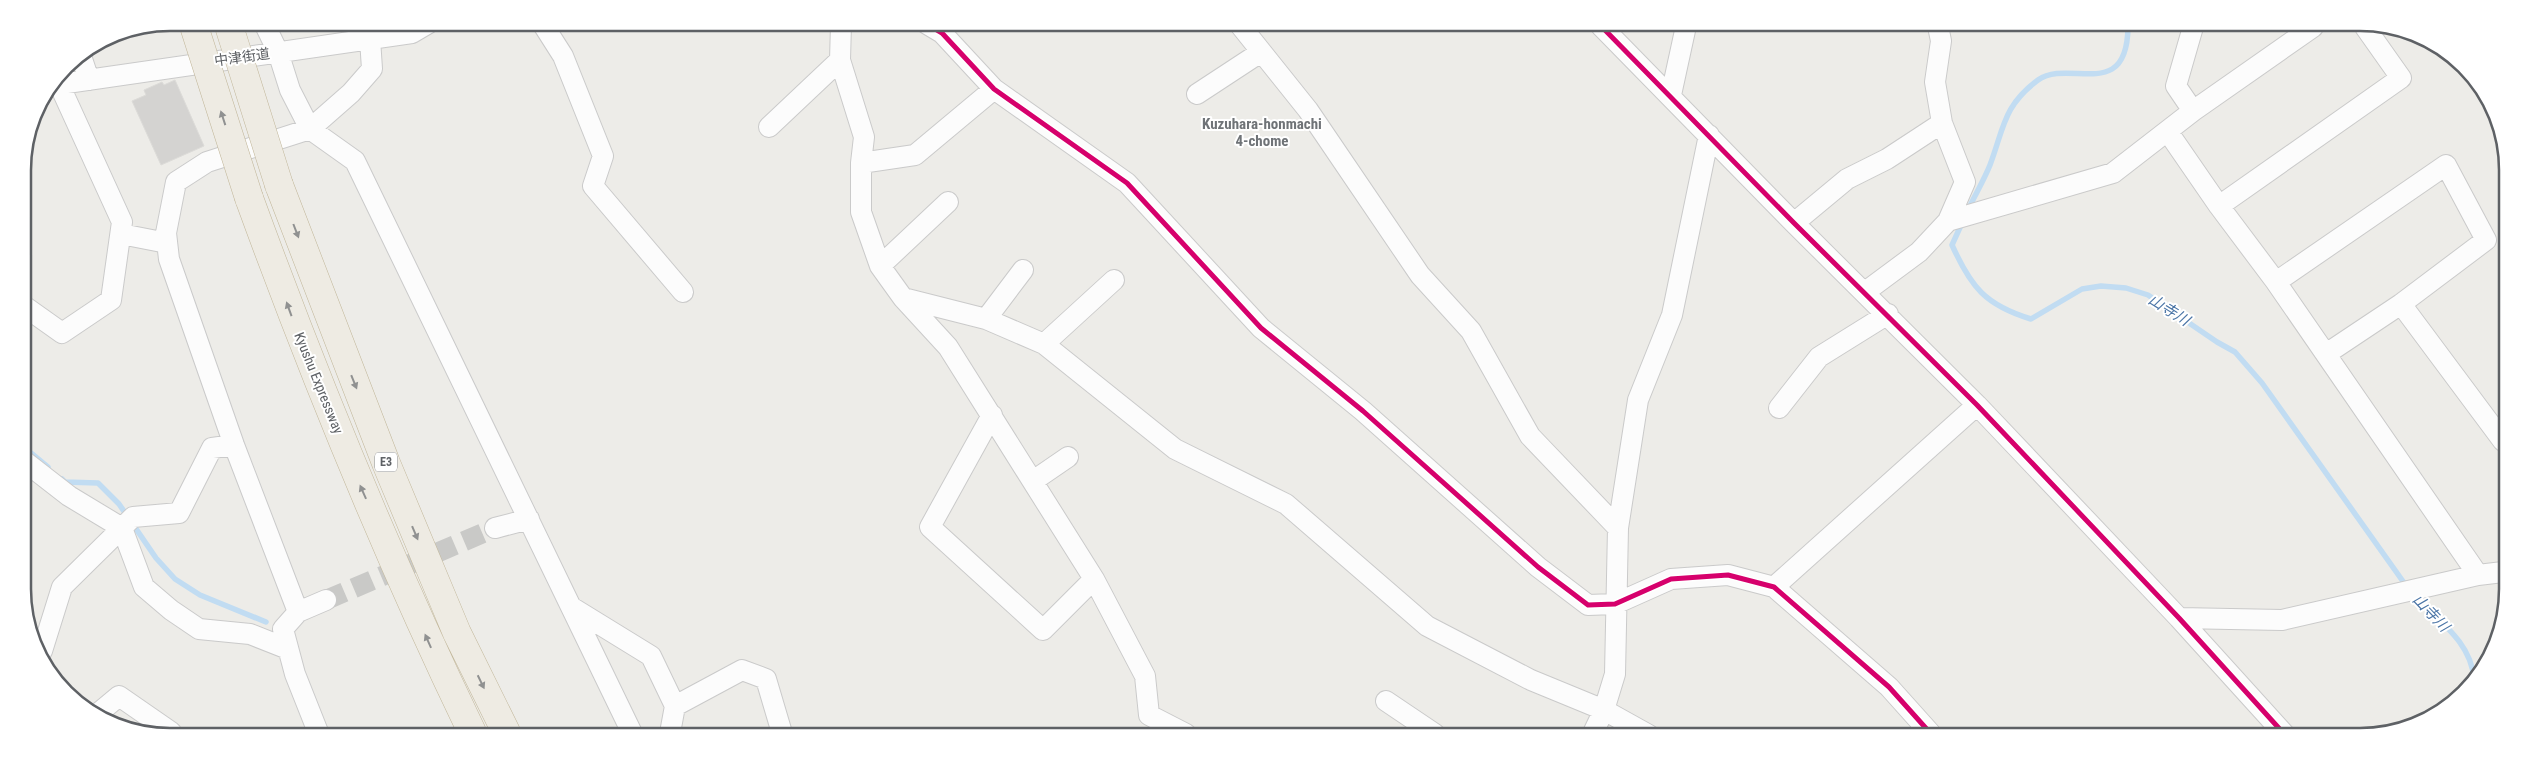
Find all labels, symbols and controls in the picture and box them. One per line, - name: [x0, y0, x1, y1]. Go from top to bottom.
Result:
- street label: 中津街道: [213, 45, 271, 69]
- one-way arrow: [219, 111, 226, 126]
- district label: Kuzuhara-honmachi 4-chome: [1202, 115, 1322, 150]
- one-way arrow: [292, 224, 300, 239]
- water label: 山寺川: [2145, 290, 2195, 331]
- one-way arrow: [285, 301, 293, 316]
- street label: Kyushu Expressway: [291, 330, 347, 436]
- one-way arrow: [351, 375, 359, 389]
- road number: E3: [375, 452, 397, 472]
- one-way arrow: [359, 485, 367, 499]
- one-way arrow: [412, 526, 420, 540]
- water label: 山寺川: [2409, 591, 2454, 637]
- one-way arrow: [424, 634, 432, 648]
- one-way arrow: [477, 674, 485, 689]

